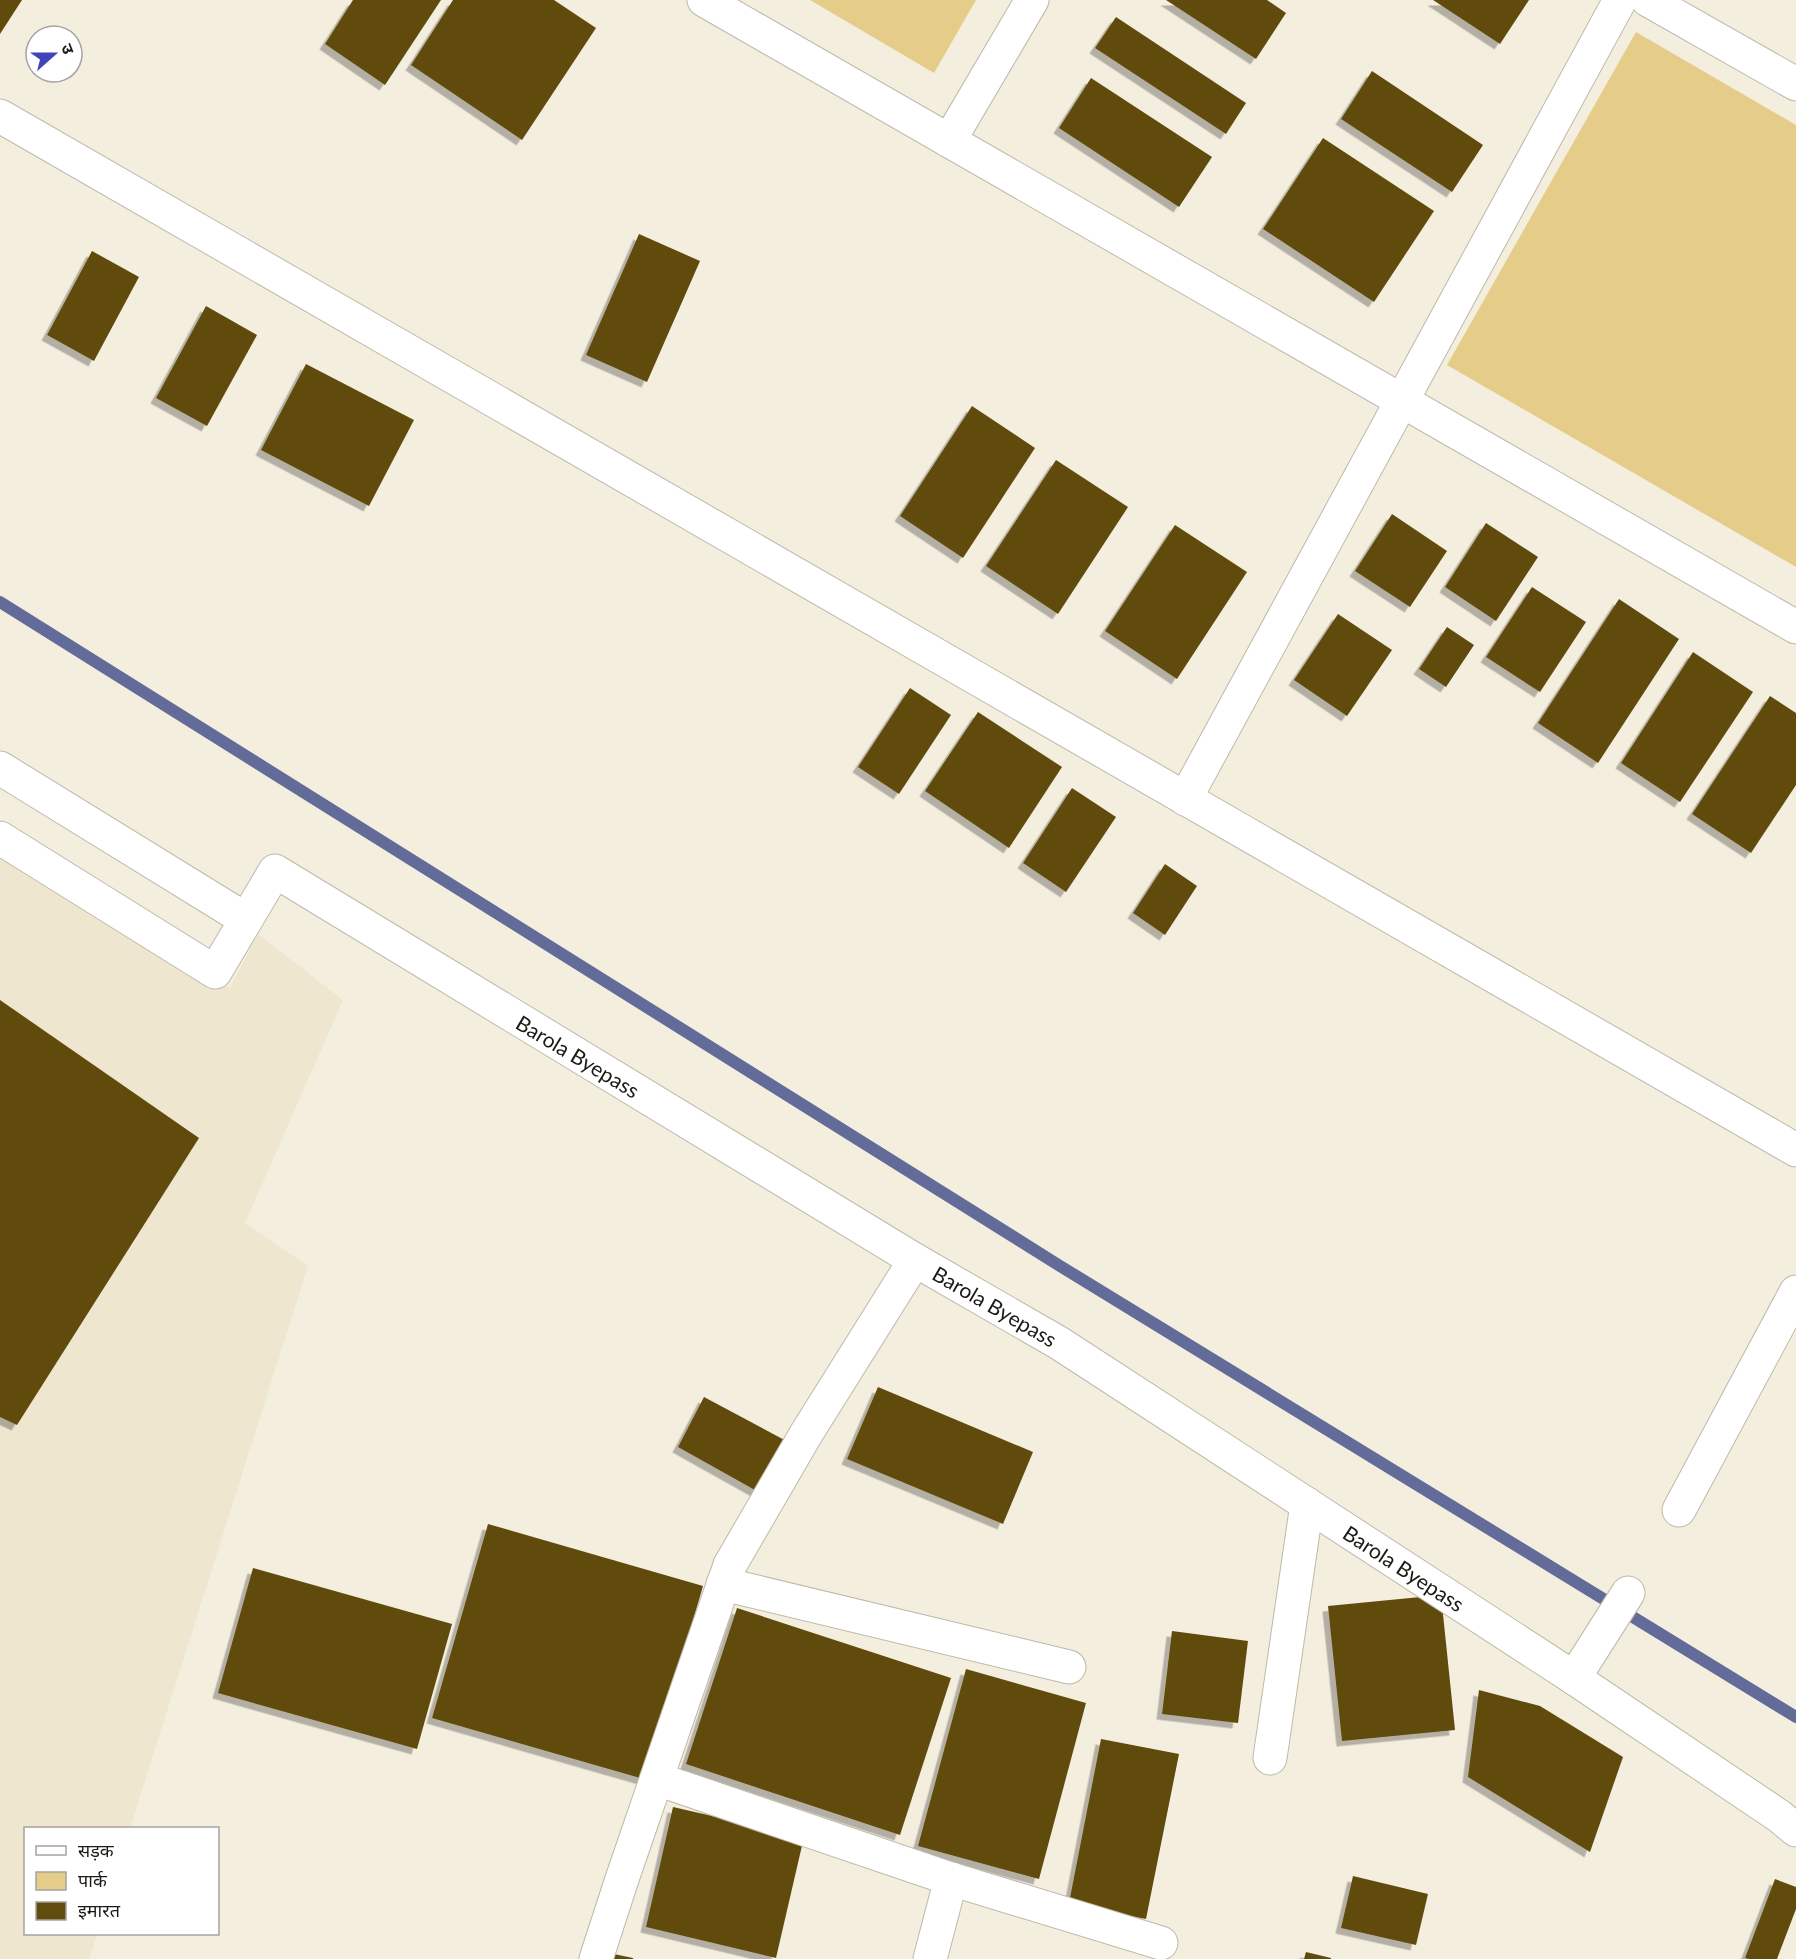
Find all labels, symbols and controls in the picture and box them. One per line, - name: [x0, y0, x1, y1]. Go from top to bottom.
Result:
- north arrow: [24, 24, 84, 84]
- text: उ: [58, 41, 79, 57]
- street label: Barola Byepass: [512, 1009, 644, 1103]
- street label: Barola Byepass: [929, 1260, 1061, 1352]
- street label: Barola Byepass: [1339, 1520, 1469, 1616]
- legend: [24, 1827, 219, 1935]
- text: सड़क: [78, 1839, 115, 1861]
- text: पार्क: [78, 1869, 108, 1891]
- text: इमारत: [78, 1899, 121, 1921]

